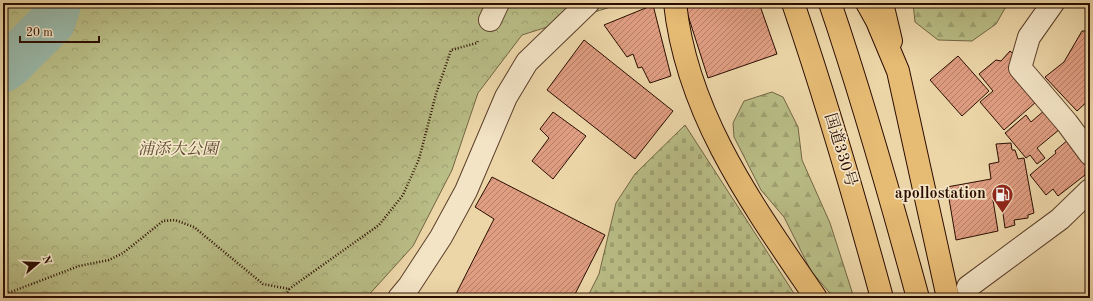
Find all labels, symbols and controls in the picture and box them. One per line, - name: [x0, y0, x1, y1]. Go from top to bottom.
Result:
- scale bar: [20, 18, 99, 44]
- text: 20 m: [26, 27, 53, 39]
- street label: 国道330号: [821, 111, 861, 189]
- park label: 浦添大公園: [138, 140, 221, 158]
- fuel station icon: apollostation: [989, 181, 1015, 214]
- place label: apollostation: [895, 186, 986, 202]
- north arrow: [18, 243, 58, 283]
- text: N: [39, 254, 53, 267]

